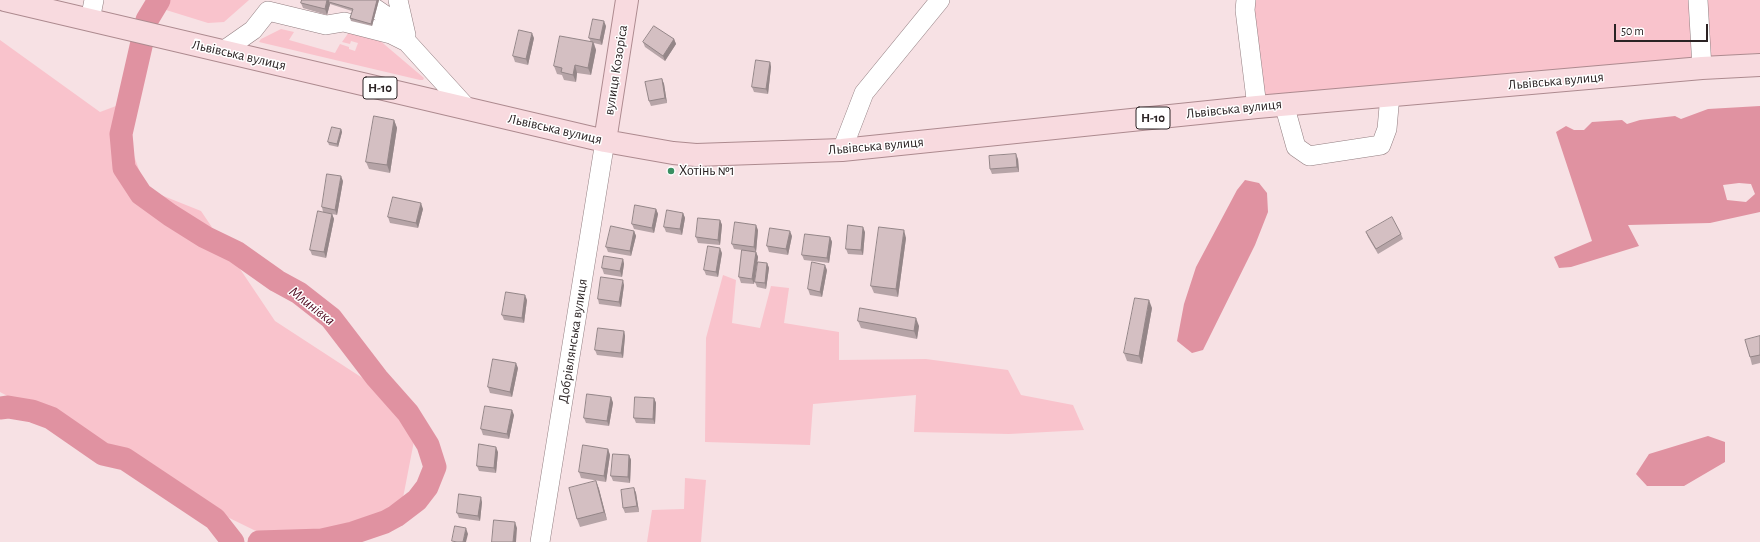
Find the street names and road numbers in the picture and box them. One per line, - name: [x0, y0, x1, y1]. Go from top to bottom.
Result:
- street label: вулиця Козоріса: [601, 24, 631, 116]
- street label: Львівська вулиця: [190, 36, 288, 74]
- street label: Львівська вулиця: [1507, 68, 1605, 94]
- road number: Н-10: [363, 77, 397, 99]
- street label: Львівська вулиця: [1185, 96, 1283, 122]
- road number: Н-10: [1136, 107, 1170, 129]
- street label: Львівська вулиця: [506, 110, 604, 148]
- street label: Львівська вулиця: [827, 133, 925, 159]
- street label: Добрівлянська вулиця: [555, 278, 591, 404]

